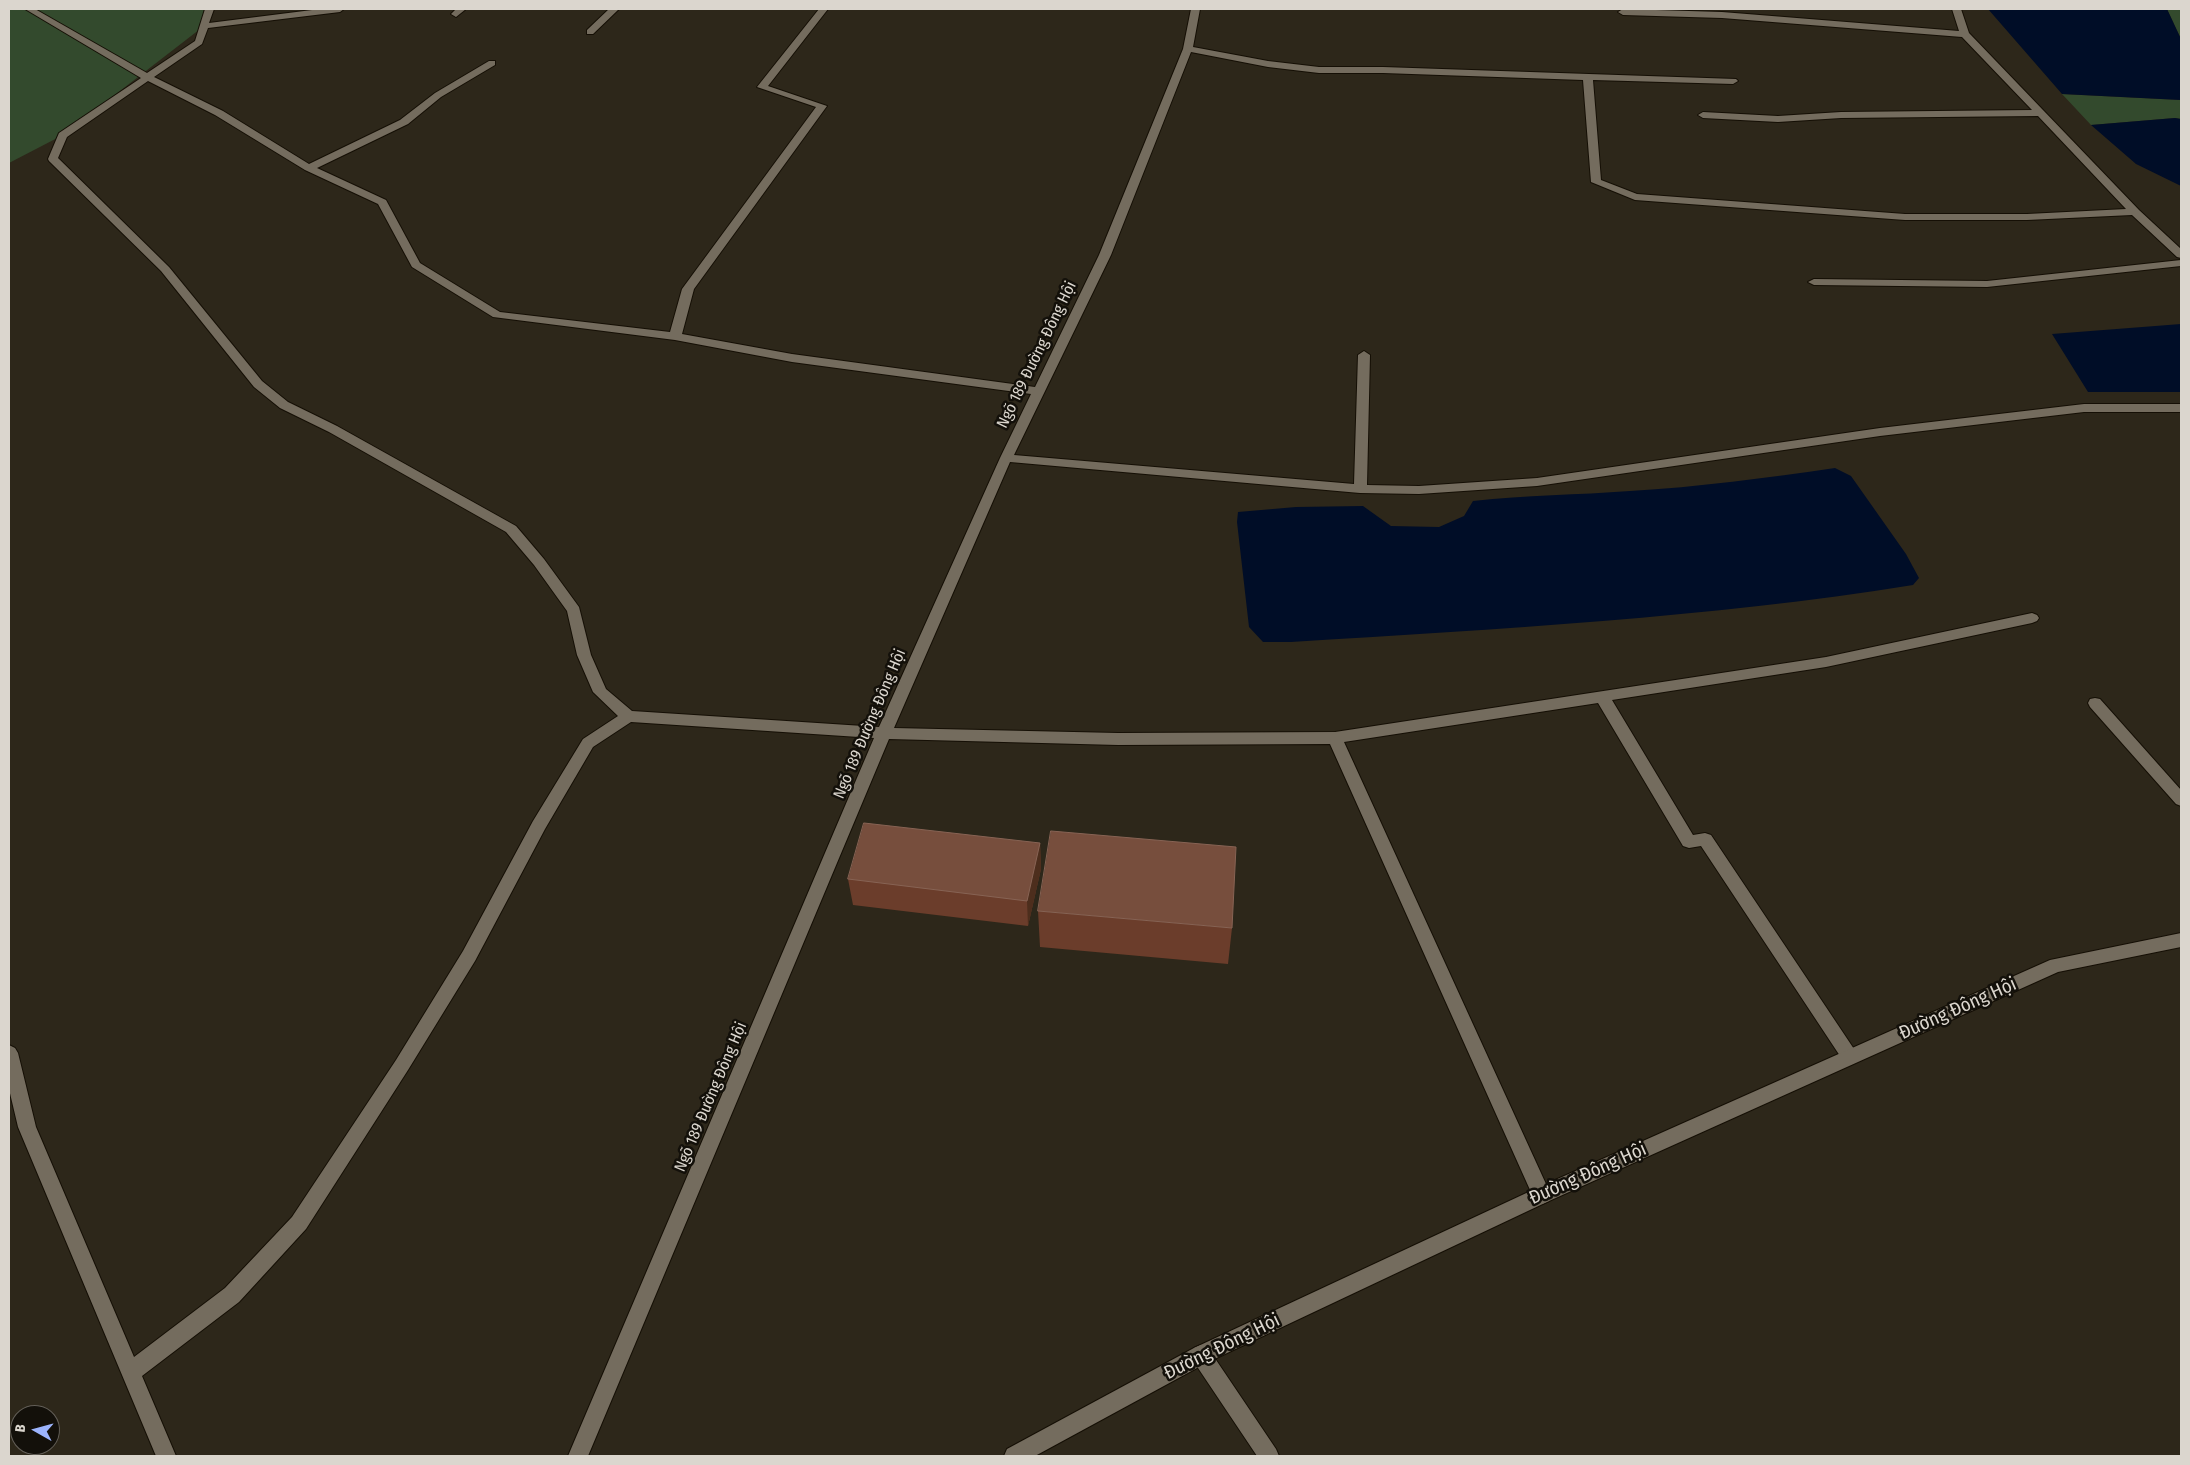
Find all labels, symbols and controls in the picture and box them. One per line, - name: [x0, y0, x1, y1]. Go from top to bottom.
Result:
- street label: Ngõ 189 Đường Đông Hội: [993, 279, 1081, 431]
- street label: Ngõ 189 Đường Đông Hội: [830, 646, 910, 802]
- street label: Đường Đông Hội: [1896, 973, 2020, 1045]
- street label: Ngõ 189 Đường Đông Hội: [671, 1019, 751, 1175]
- street label: Đường Đông Hội: [1526, 1138, 1650, 1210]
- street label: Đường Đông Hội: [1160, 1309, 1284, 1385]
- north arrow: [10, 1405, 60, 1455]
- text: B: [12, 1423, 30, 1433]

